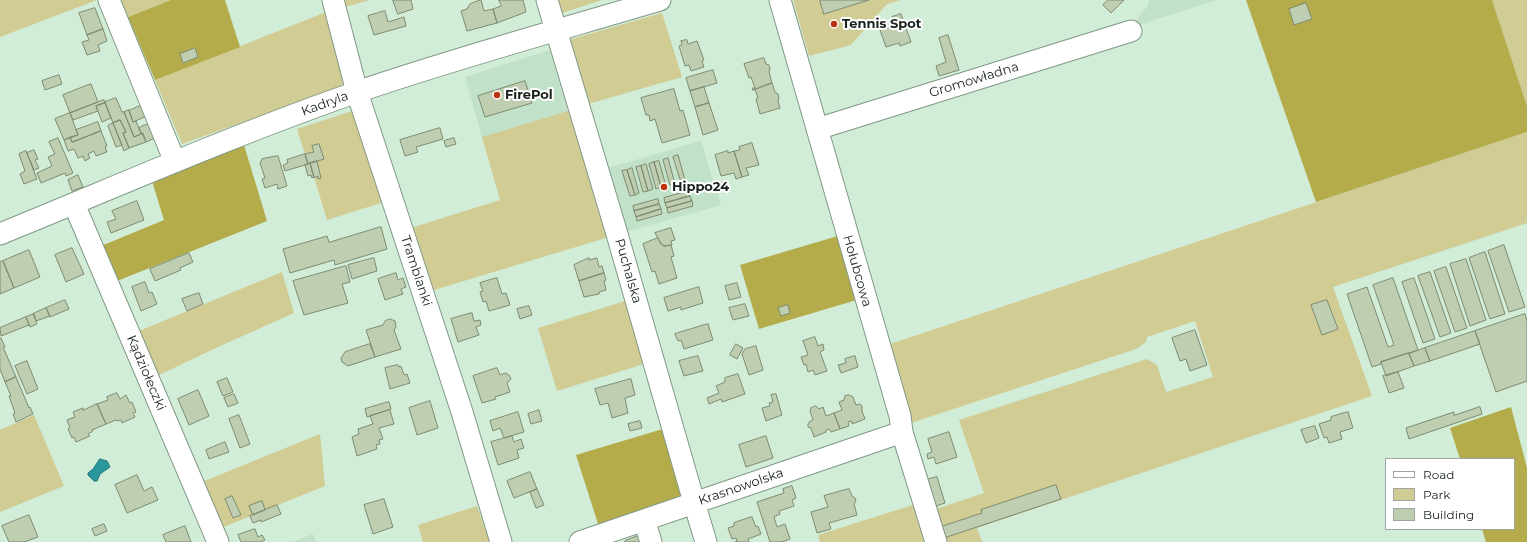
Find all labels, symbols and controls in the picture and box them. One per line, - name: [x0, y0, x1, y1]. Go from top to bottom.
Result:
- place label: Tennis Spot: [842, 16, 921, 32]
- marker: Tennis Spot: [829, 19, 839, 29]
- street label: Gromowładna: [927, 59, 1021, 101]
- place label: FirePol: [505, 87, 553, 103]
- street label: Kadryla: [299, 88, 351, 120]
- marker: FirePol: [492, 90, 502, 100]
- place label: Hippo24: [672, 179, 729, 195]
- marker: Hippo24: [659, 182, 669, 192]
- street label: Hołubcowa: [839, 233, 875, 309]
- street label: Tramblanki: [397, 234, 435, 308]
- street label: Puchalska: [611, 237, 645, 305]
- street label: Kądziołeczki: [123, 333, 169, 413]
- legend: [1385, 458, 1515, 530]
- street label: Krasnowolska: [696, 465, 786, 509]
- text: Road: [1423, 467, 1454, 482]
- text: Park: [1423, 487, 1450, 502]
- text: Building: [1423, 507, 1474, 522]

